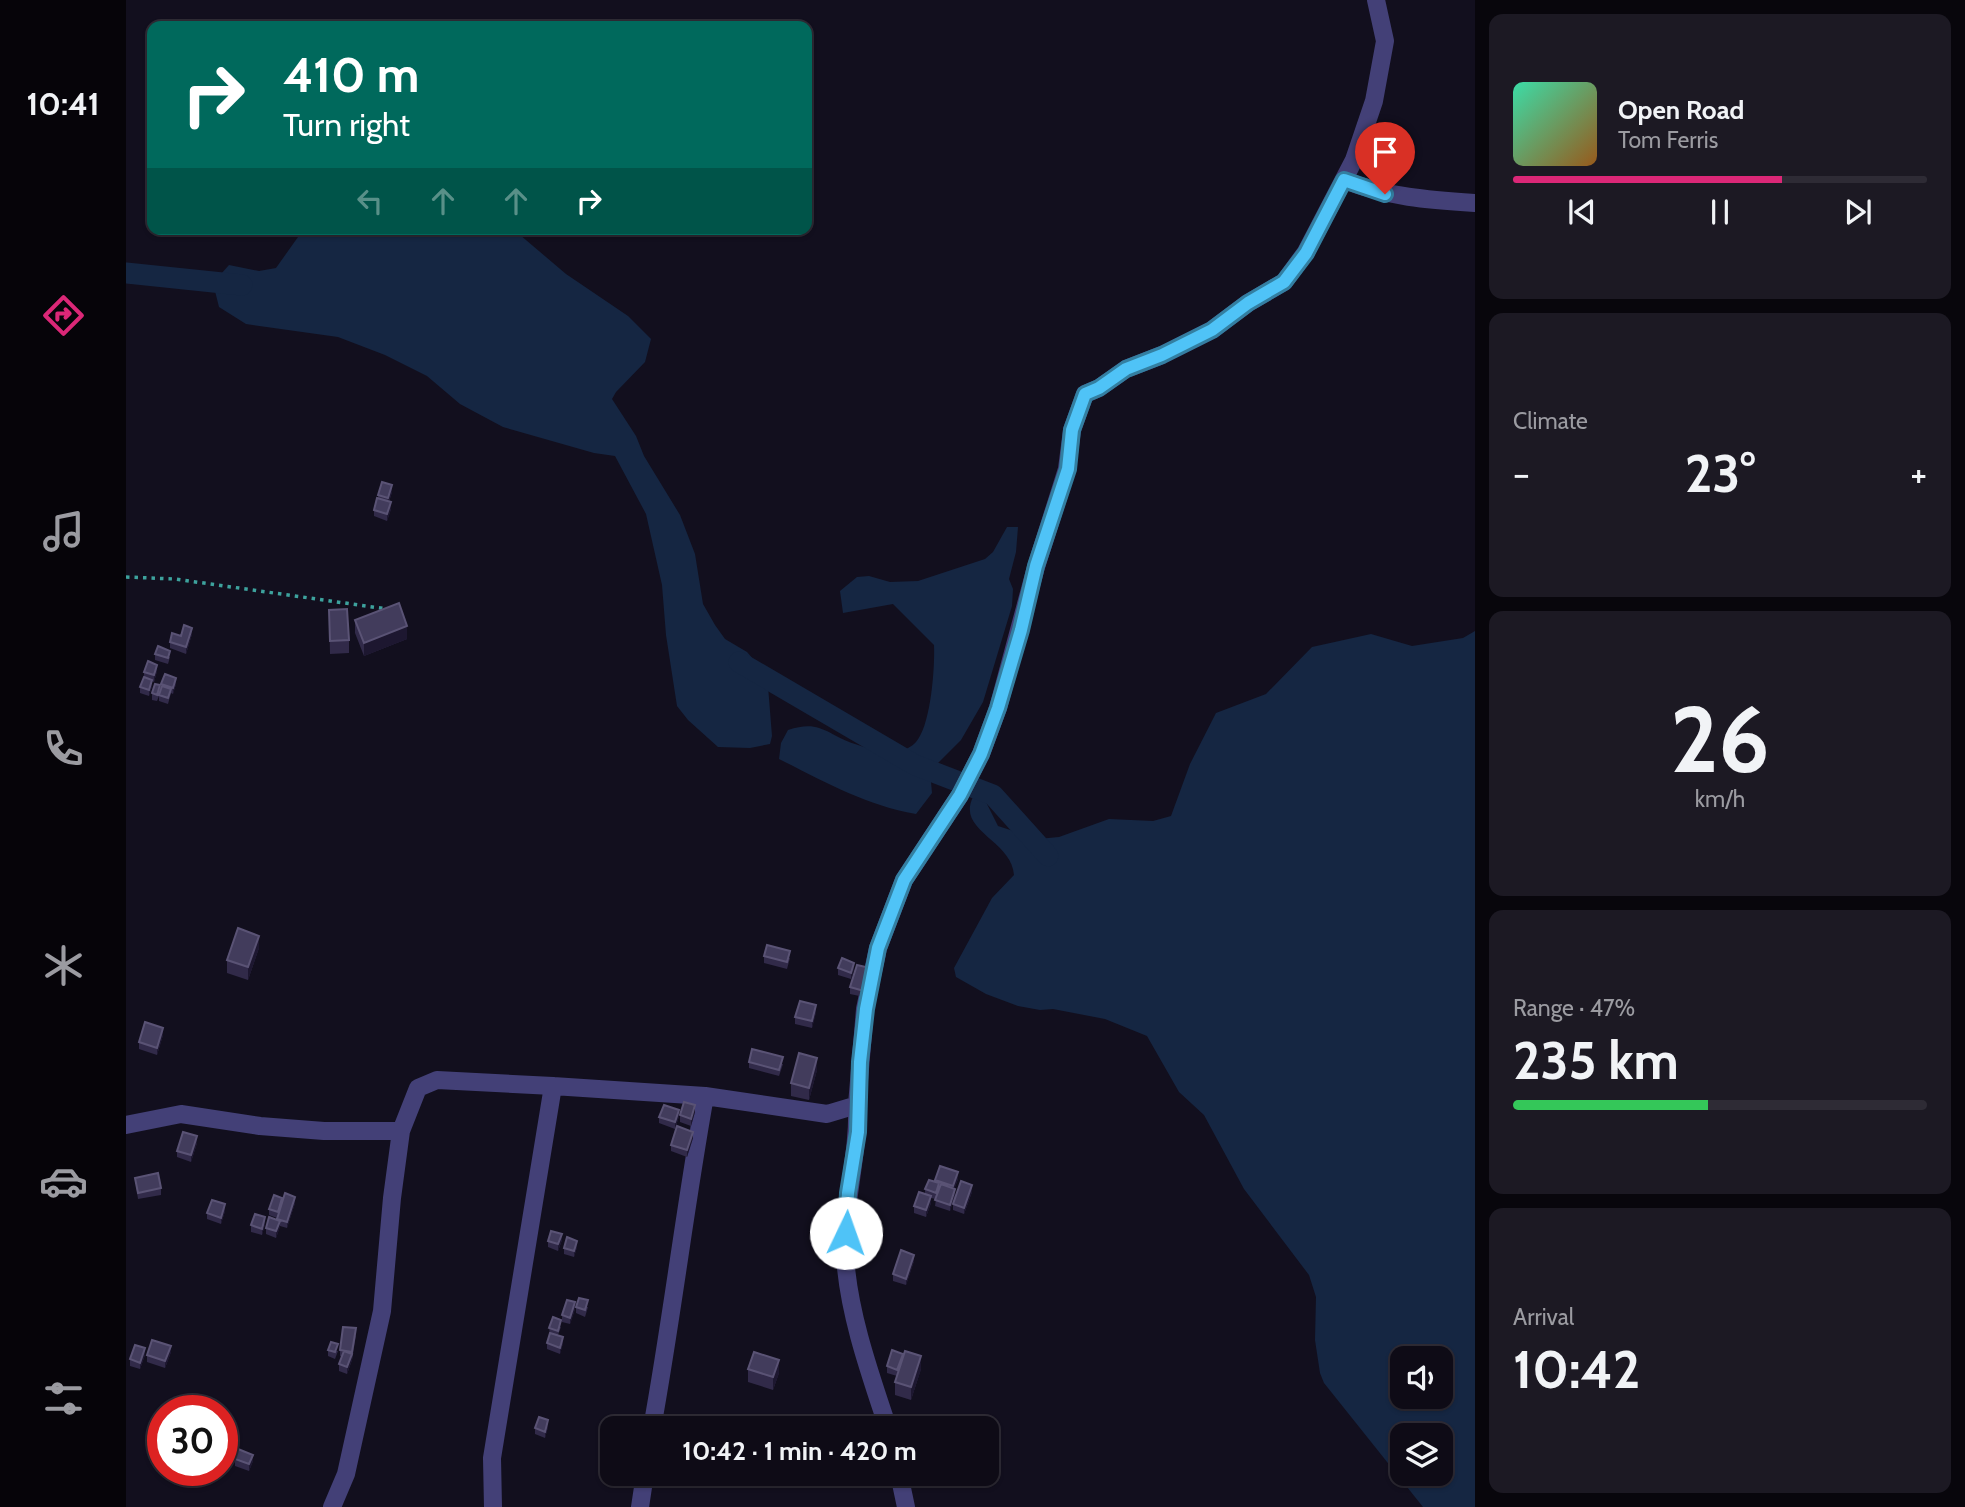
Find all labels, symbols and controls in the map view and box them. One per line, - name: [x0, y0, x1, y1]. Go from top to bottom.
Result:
- text: 410 m: [283, 45, 419, 104]
- icon: right: [168, 49, 259, 140]
- text: 10:41: [27, 84, 99, 123]
- text: Open Road: [1618, 94, 1744, 126]
- text: Turn right: [283, 105, 410, 144]
- pin: [1355, 122, 1415, 194]
- text: Tom Ferris: [1618, 126, 1718, 154]
- icon: arrive: [1366, 133, 1404, 171]
- icon: left: [351, 182, 389, 220]
- icon: ahead: [424, 182, 462, 220]
- icon: ahead: [497, 182, 535, 220]
- icon: right: [570, 182, 608, 220]
- icon: previous: [1563, 193, 1601, 231]
- icon: pause: [1701, 193, 1739, 231]
- icon: next: [1839, 193, 1877, 231]
- icon: directions: [39, 291, 88, 340]
- text: Climate: [1513, 407, 1588, 435]
- text: 23°: [1685, 442, 1755, 505]
- text: −: [1513, 450, 1530, 497]
- text: +: [1910, 450, 1927, 497]
- icon: music: [39, 507, 88, 556]
- text: 26: [1670, 684, 1770, 795]
- icon: phone: [39, 724, 88, 773]
- text: km/h: [1695, 785, 1745, 813]
- icon: climate: [39, 941, 88, 990]
- text: Range · 47%: [1513, 994, 1635, 1022]
- text: 235 km: [1513, 1029, 1679, 1092]
- icon: car: [39, 1157, 88, 1206]
- position arrow: [809, 1196, 883, 1270]
- text: Arrival: [1513, 1303, 1574, 1331]
- text: 10:42: [1513, 1338, 1640, 1401]
- map controls: [1390, 1346, 1453, 1486]
- button: sound: [1390, 1346, 1453, 1409]
- icon: filters: [39, 1374, 88, 1423]
- speed limit sign: 30: [147, 1395, 238, 1486]
- button: layers: [1390, 1423, 1453, 1486]
- text: 10:42 · 1 min · 420 m: [682, 1435, 917, 1467]

